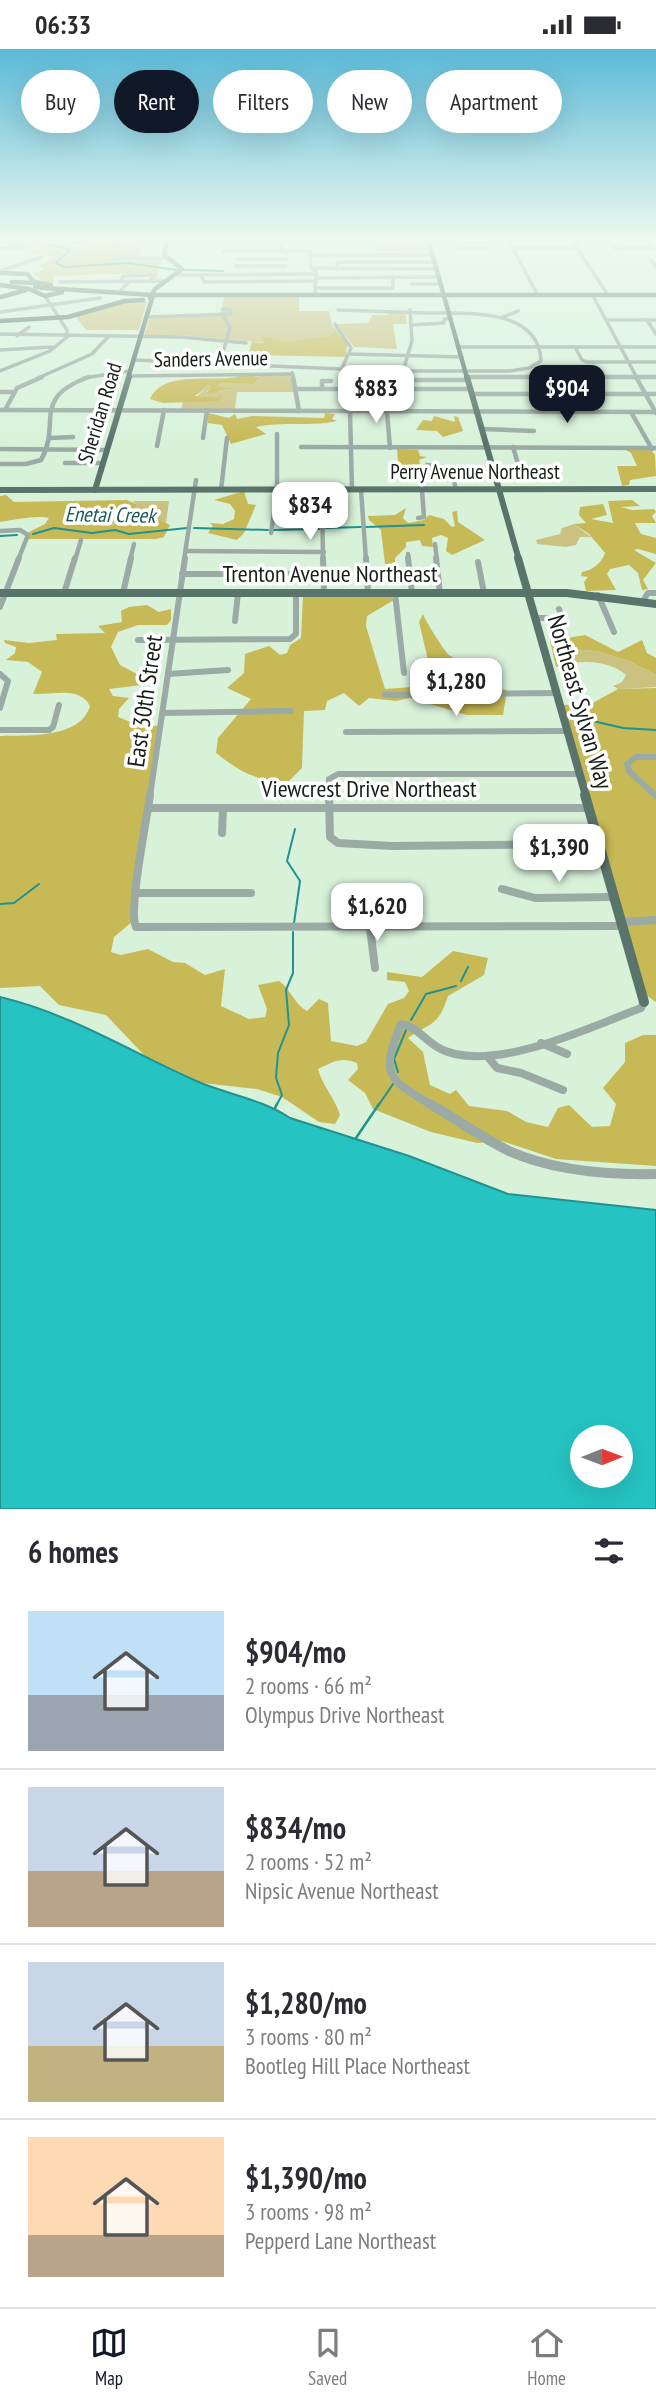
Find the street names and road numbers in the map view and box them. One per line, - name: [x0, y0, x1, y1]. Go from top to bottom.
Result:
- street label: Sanders Avenue: [154, 344, 268, 373]
- street label: Sheridan Road: [71, 359, 128, 467]
- street label: Perry Avenue Northeast: [390, 458, 560, 485]
- street label: Trenton Avenue Northeast: [222, 558, 438, 589]
- street label: Northeast Sylvan Way: [541, 611, 620, 793]
- street label: East 30th Street: [120, 632, 169, 769]
- street label: Viewcrest Drive Northeast: [260, 773, 477, 804]

